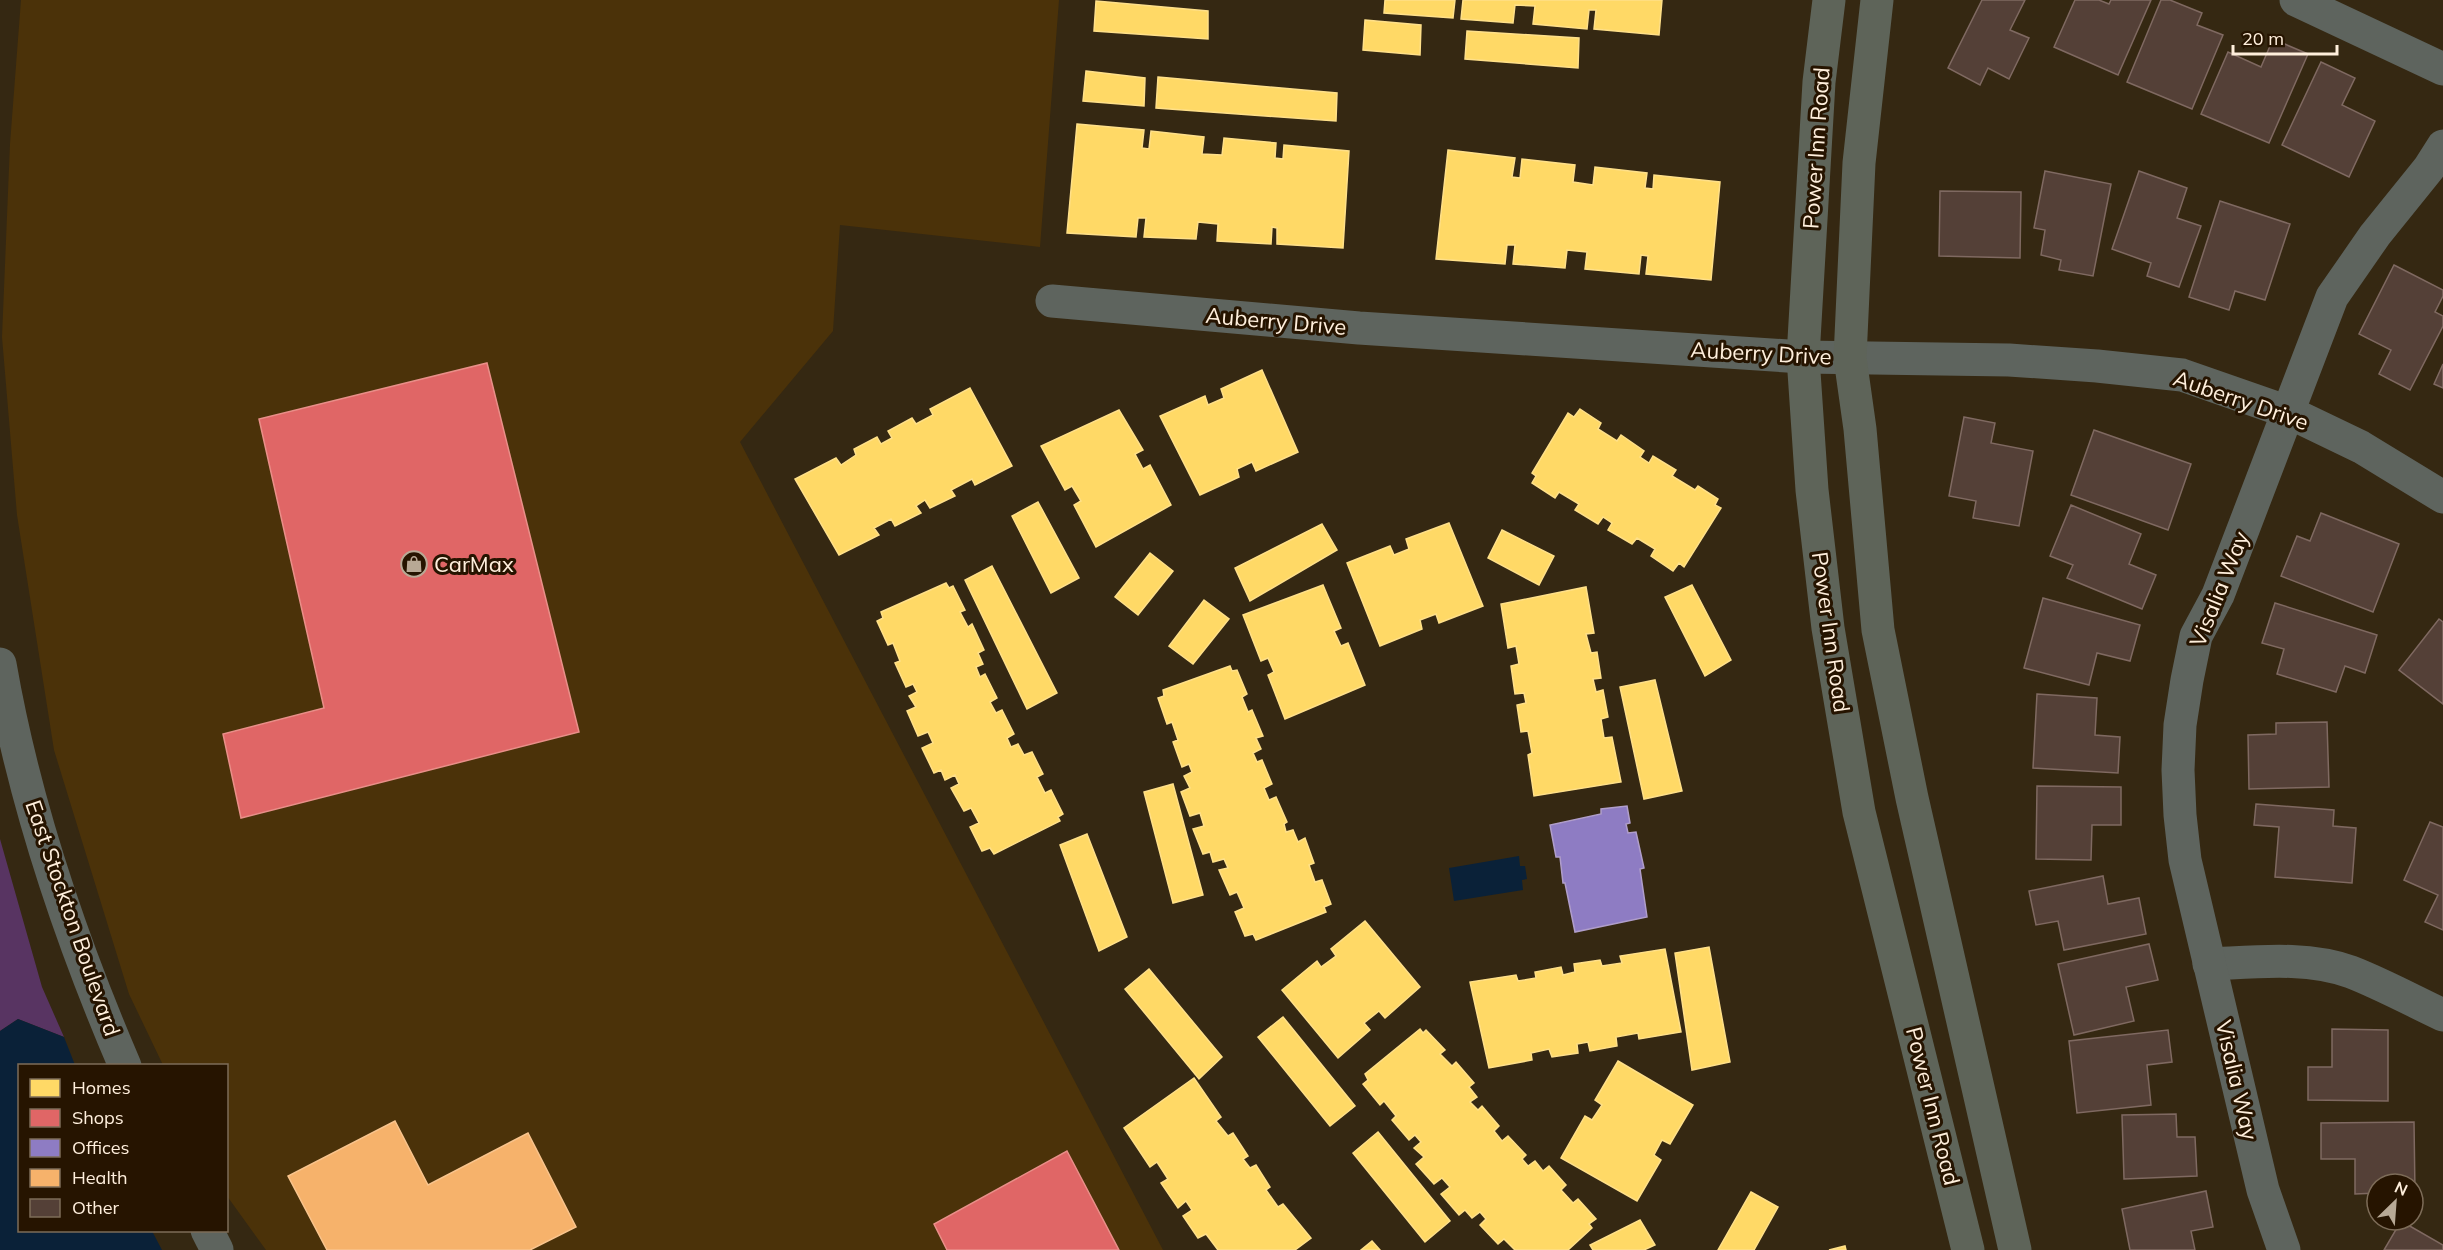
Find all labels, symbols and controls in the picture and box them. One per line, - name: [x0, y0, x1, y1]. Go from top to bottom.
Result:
- scale bar: [2233, 18, 2336, 56]
- text: 20 m: [2242, 27, 2284, 50]
- street label: Power Inn Road: [1796, 66, 1836, 230]
- street label: Auberry Drive: [1204, 301, 1348, 341]
- street label: Auberry Drive: [1690, 335, 1832, 371]
- street label: Auberry Drive: [2170, 364, 2312, 436]
- street label: Visalia Way: [2183, 527, 2255, 651]
- shop icon: CarMax: [399, 549, 429, 579]
- place label: CarMax: [434, 550, 514, 578]
- street label: Power Inn Road: [1806, 550, 1856, 714]
- street label: East Stockton Boulevard: [19, 796, 127, 1040]
- street label: Visalia Way: [2210, 1017, 2264, 1143]
- street label: Power Inn Road: [1900, 1024, 1966, 1188]
- legend: [18, 1064, 228, 1232]
- text: Homes: [72, 1076, 131, 1099]
- text: Shops: [72, 1106, 124, 1129]
- text: Offices: [72, 1136, 130, 1159]
- text: Health: [72, 1166, 128, 1189]
- north arrow: [2365, 1172, 2425, 1232]
- text: N: [2392, 1177, 2411, 1200]
- text: Other: [72, 1196, 120, 1219]

